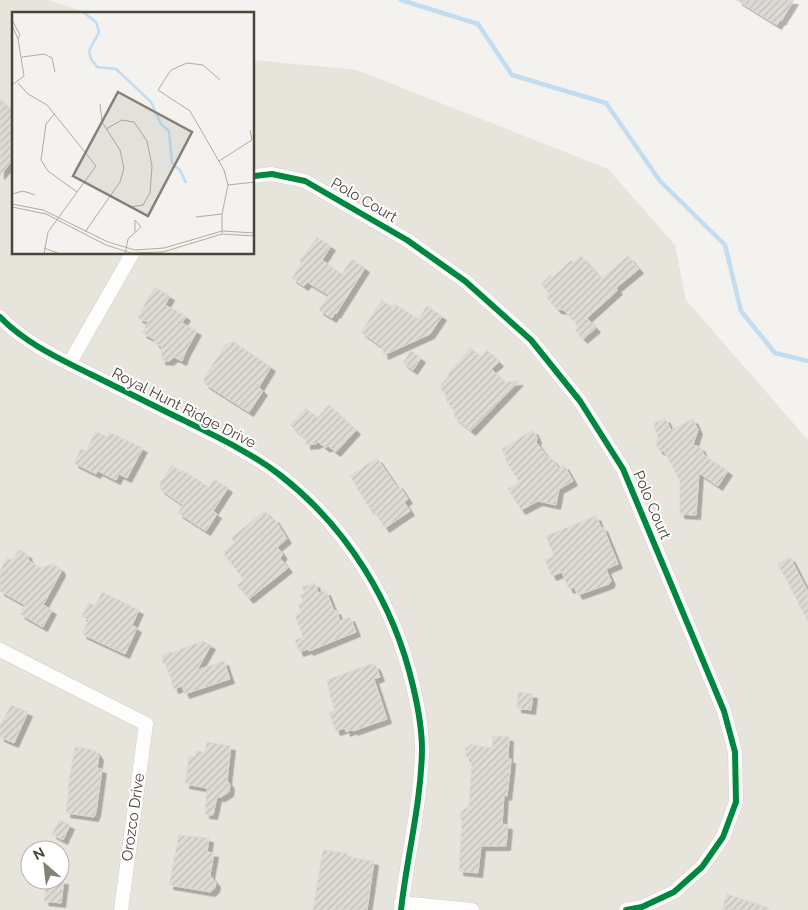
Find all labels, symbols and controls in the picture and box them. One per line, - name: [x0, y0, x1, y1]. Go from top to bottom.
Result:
- inset map: [12, 12, 255, 255]
- street label: Polo Court: [328, 174, 400, 226]
- street label: Royal Hunt Ridge Drive: [109, 364, 259, 452]
- street label: Polo Court: [629, 468, 675, 542]
- street label: Orozco Drive: [118, 772, 148, 862]
- north arrow: [20, 840, 70, 890]
- text: N: [30, 844, 47, 863]

